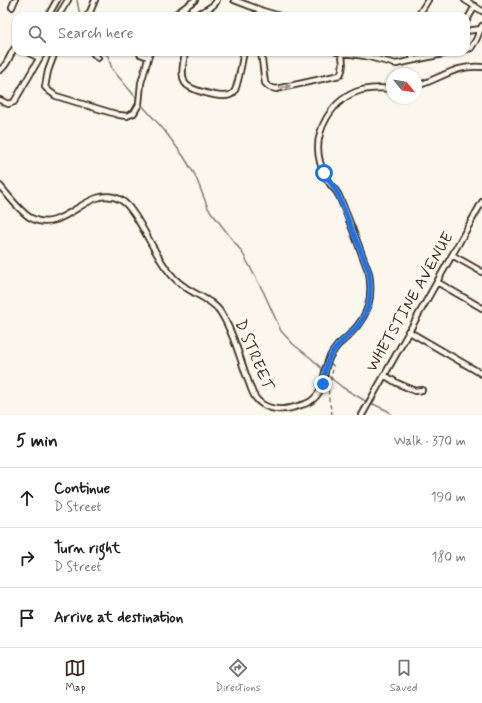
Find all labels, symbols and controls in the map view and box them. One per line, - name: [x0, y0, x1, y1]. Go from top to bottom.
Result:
- search box: [12, 12, 470, 56]
- icon: search: [26, 23, 48, 45]
- text: Search here: [58, 24, 134, 44]
- north arrow: [386, 68, 422, 104]
- one-way arrow: [278, 84, 291, 90]
- route start: [315, 164, 333, 182]
- street label: WHETSTINE AVENUE: [361, 228, 459, 376]
- street label: D STREET: [230, 316, 279, 395]
- route end: [314, 375, 332, 393]
- text: 5 min: [16, 430, 58, 452]
- text: Walk · 370 m: [394, 433, 466, 450]
- text: Continue: [54, 479, 110, 499]
- icon: ahead: [16, 487, 38, 509]
- text: 190 m: [431, 489, 466, 506]
- text: D Street: [54, 499, 101, 516]
- text: Turn right: [54, 539, 121, 559]
- icon: right: [16, 547, 38, 569]
- text: 180 m: [431, 549, 466, 566]
- text: D Street: [54, 559, 101, 576]
- icon: arrive: [16, 607, 38, 629]
- text: Arrive at destination: [54, 608, 183, 628]
- tab: Map: [64, 657, 86, 695]
- tab: Directions: [215, 657, 261, 695]
- tab: Saved: [390, 657, 417, 695]

